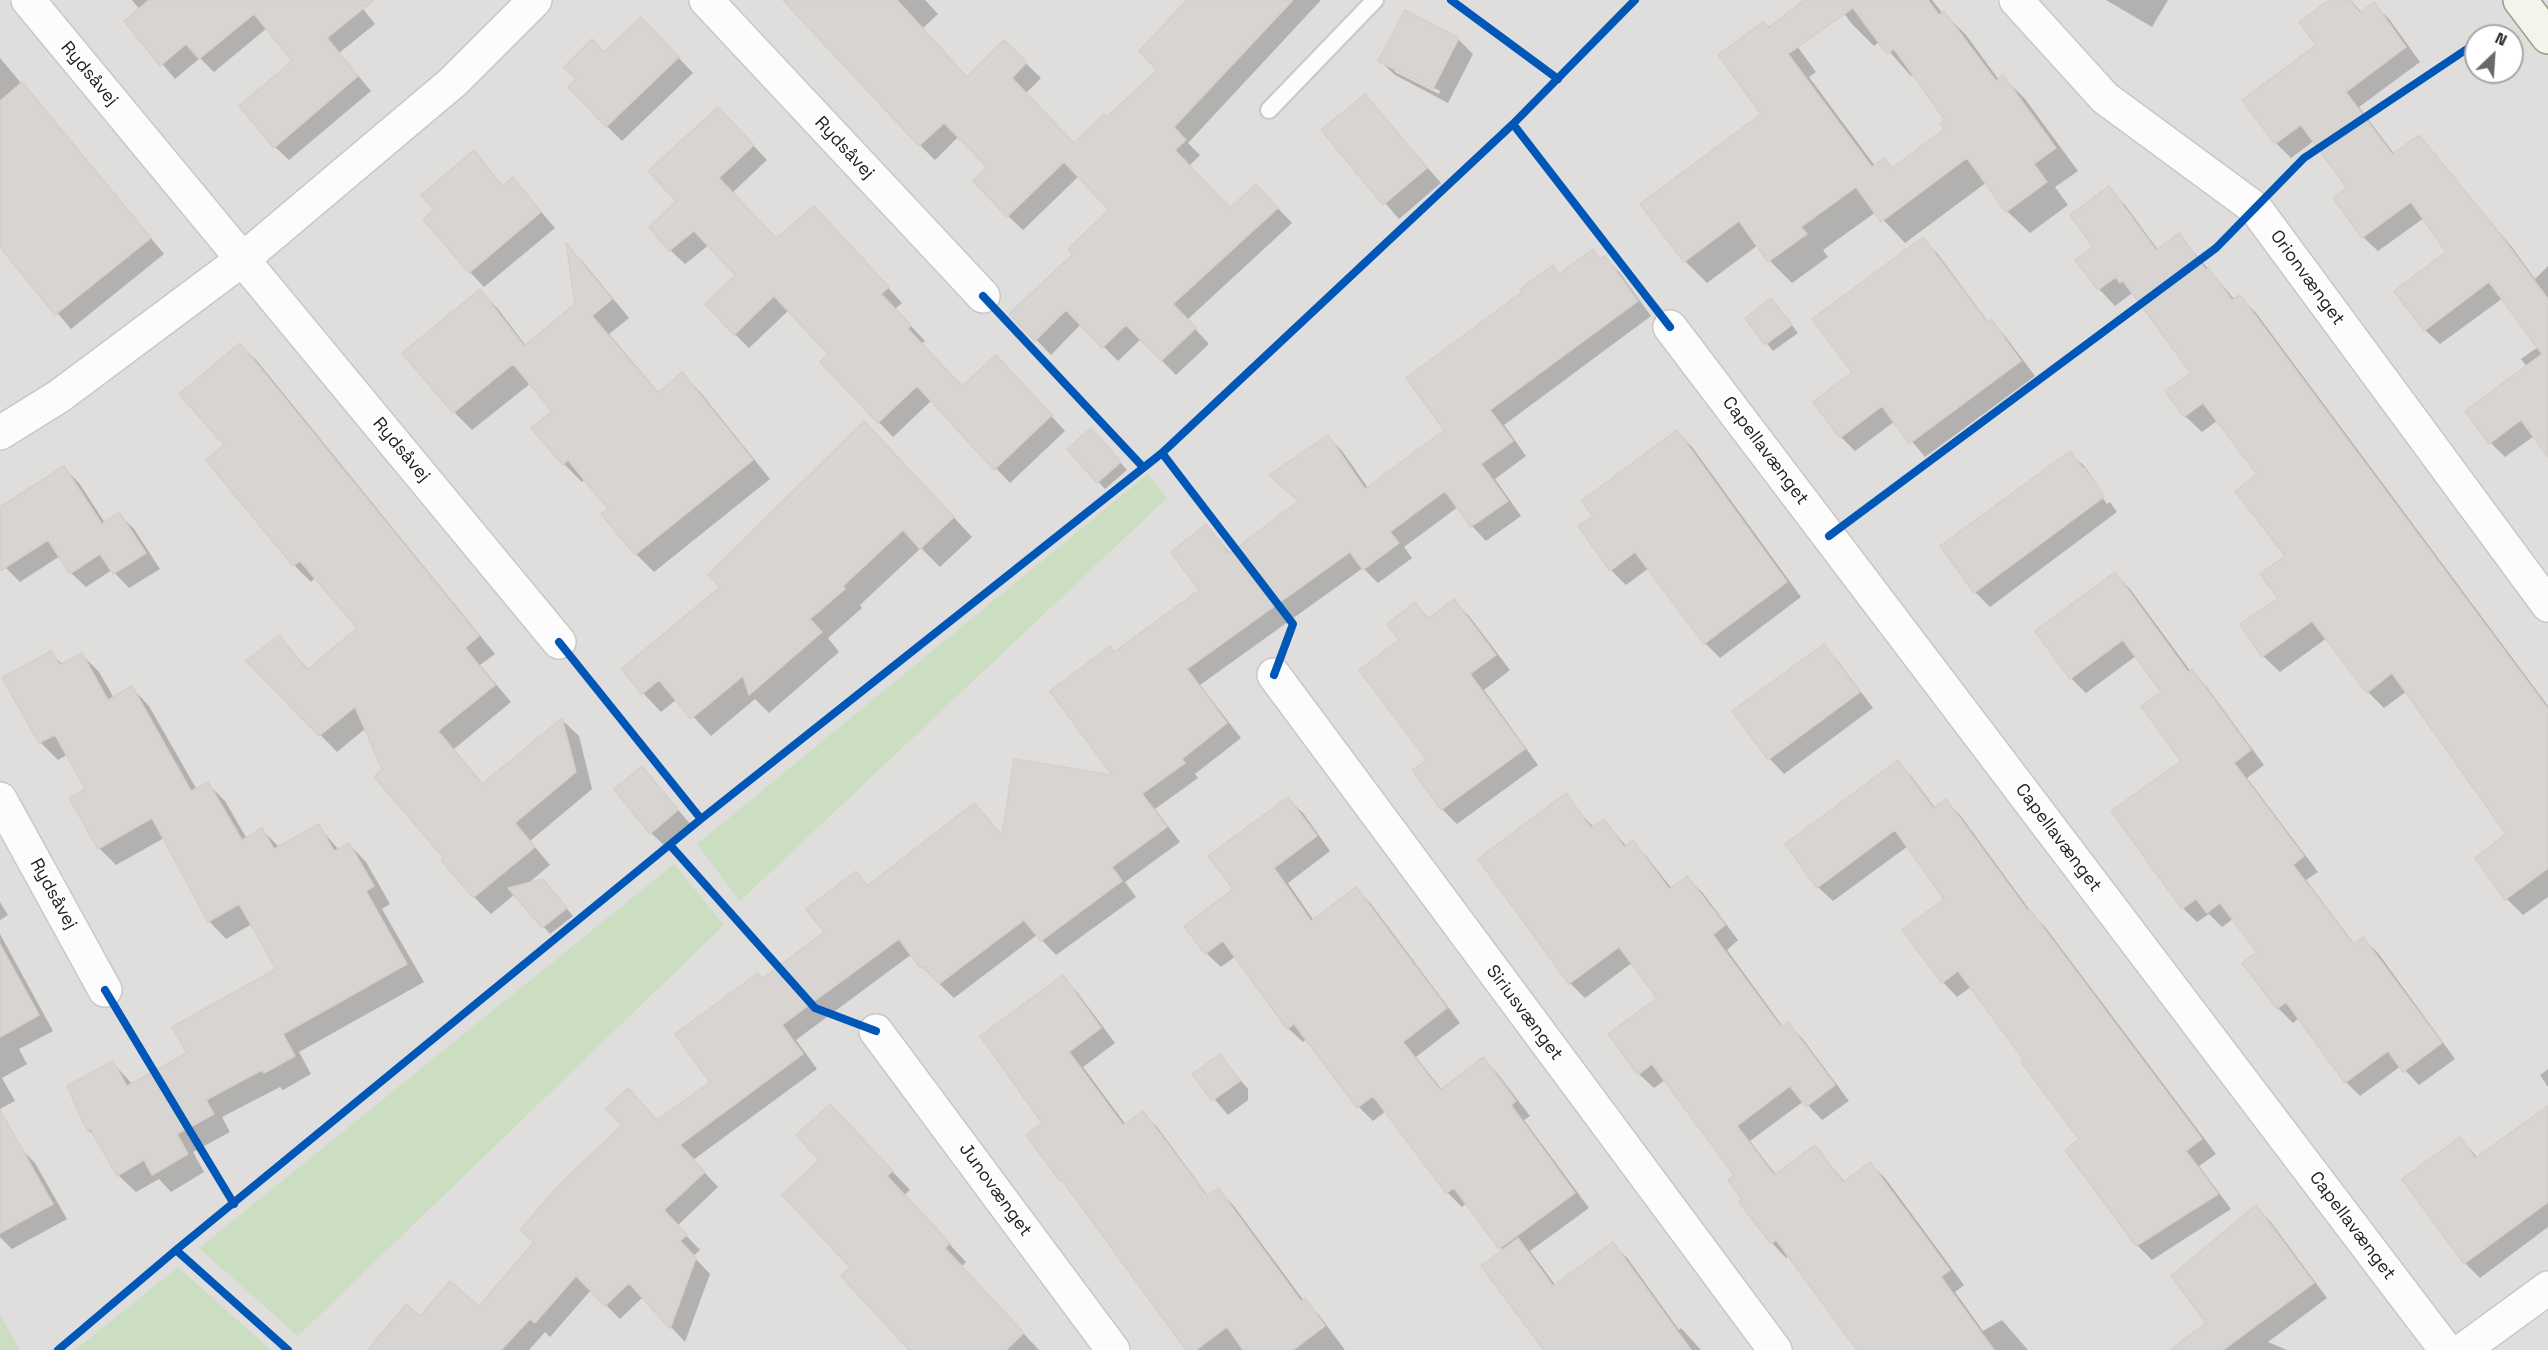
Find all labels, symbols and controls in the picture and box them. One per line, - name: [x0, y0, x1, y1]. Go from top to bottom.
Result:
- north arrow: [2464, 24, 2524, 84]
- text: N: [2492, 27, 2510, 51]
- street label: Rydsåvej: [56, 37, 122, 111]
- street label: Rydsåvej: [810, 112, 878, 184]
- street label: Orionvænget: [2265, 226, 2349, 330]
- street label: Capellavænget: [1717, 393, 1813, 509]
- street label: Rydsåvej: [368, 413, 434, 487]
- street label: Capellavænget: [2010, 780, 2106, 896]
- street label: Rydsåvej: [25, 855, 81, 933]
- street label: Siriusvænget: [1481, 961, 1567, 1065]
- street label: Junovænget: [954, 1139, 1036, 1241]
- street label: Capellavænget: [2304, 1168, 2400, 1284]

